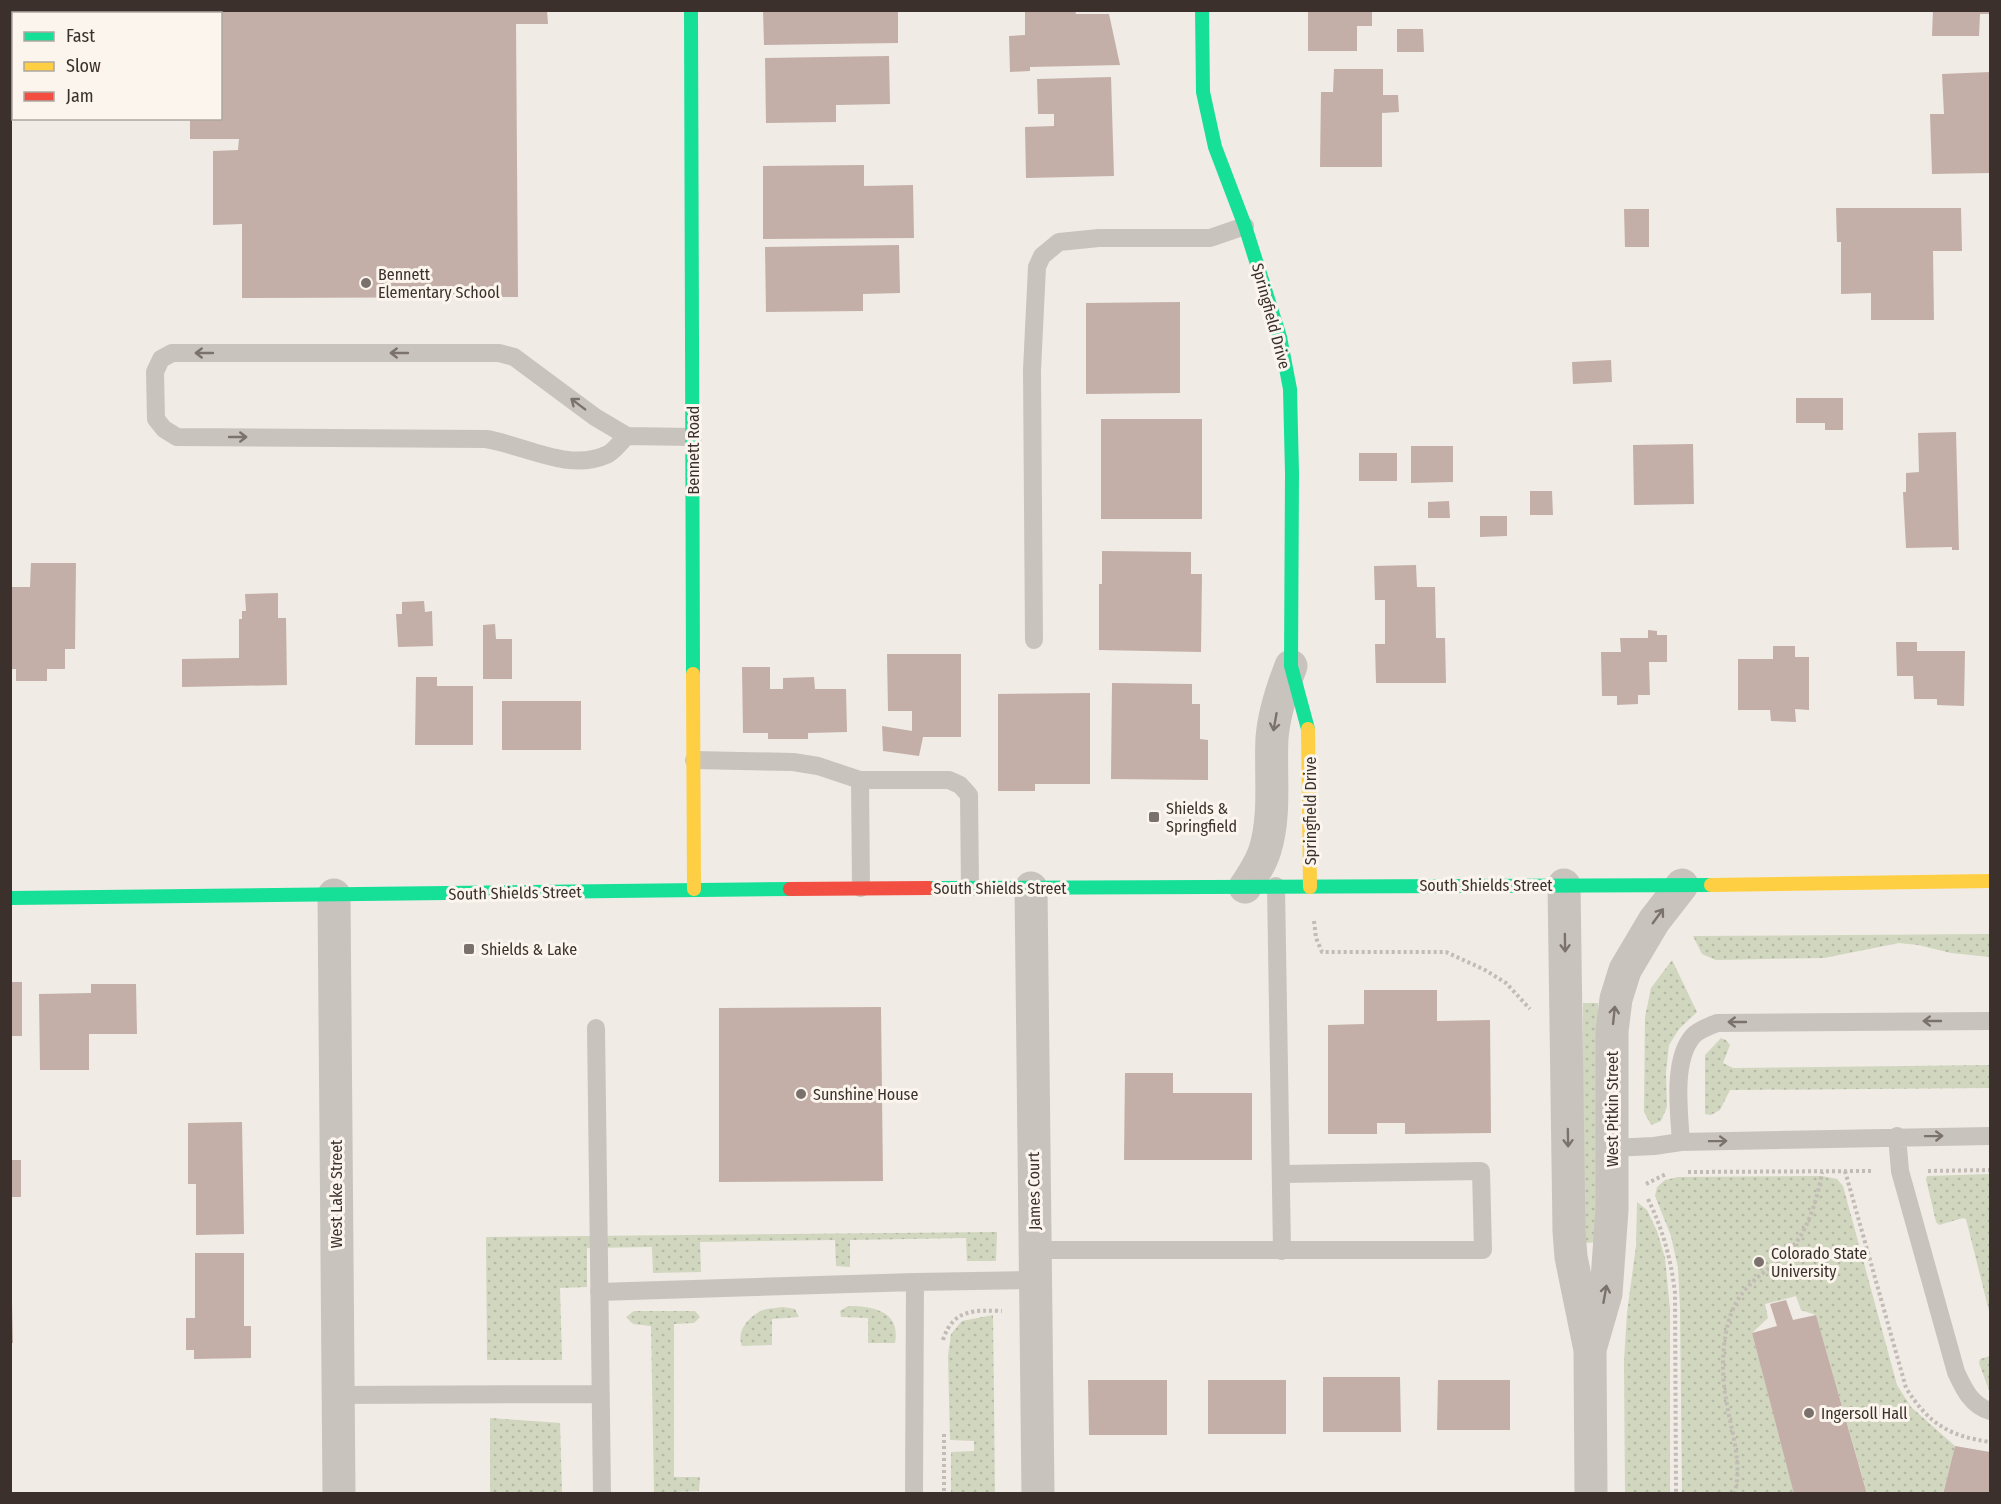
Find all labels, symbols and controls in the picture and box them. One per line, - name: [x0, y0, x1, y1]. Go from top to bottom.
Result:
- legend: [12, 12, 222, 120]
- text: Fast: [66, 25, 95, 47]
- text: Slow: [66, 55, 101, 77]
- text: Jam: [66, 85, 94, 107]
- street label: Springfield Drive: [1248, 261, 1294, 371]
- place label: Bennett Elementary School: [378, 265, 500, 302]
- marker: Bennett Elementary School: [359, 276, 373, 290]
- one-way arrow: [194, 347, 214, 359]
- one-way arrow: [389, 347, 409, 359]
- one-way arrow: [570, 398, 586, 411]
- street label: Bennett Road: [684, 406, 703, 494]
- one-way arrow: [228, 431, 248, 443]
- one-way arrow: [1269, 712, 1280, 731]
- street label: Springfield Drive: [1301, 757, 1320, 865]
- place label: Shields & Springfield: [1166, 799, 1237, 836]
- marker: Shields & Springfield: [1147, 810, 1161, 824]
- street label: South Shields Street: [1419, 876, 1553, 895]
- street label: South Shields Street: [933, 879, 1067, 898]
- street label: South Shields Street: [448, 882, 582, 904]
- one-way arrow: [1652, 909, 1665, 925]
- one-way arrow: [1560, 933, 1571, 953]
- place label: Shields & Lake: [481, 940, 577, 959]
- marker: Shields & Lake: [462, 942, 476, 956]
- one-way arrow: [1609, 1006, 1620, 1026]
- one-way arrow: [1923, 1015, 1943, 1027]
- one-way arrow: [1728, 1017, 1748, 1028]
- street label: West Pitkin Street: [1603, 1050, 1622, 1167]
- place label: Sunshine House: [813, 1085, 918, 1104]
- marker: Sunshine House: [794, 1087, 808, 1101]
- one-way arrow: [1562, 1128, 1574, 1148]
- one-way arrow: [1924, 1130, 1944, 1142]
- one-way arrow: [1708, 1135, 1728, 1147]
- street label: West Lake Street: [327, 1139, 346, 1248]
- street label: James Court: [1024, 1151, 1044, 1230]
- place label: Colorado State University: [1771, 1244, 1867, 1281]
- marker: Colorado State University: [1752, 1255, 1766, 1269]
- one-way arrow: [1599, 1284, 1610, 1304]
- place label: Ingersoll Hall: [1821, 1404, 1907, 1423]
- marker: Ingersoll Hall: [1802, 1406, 1816, 1420]

